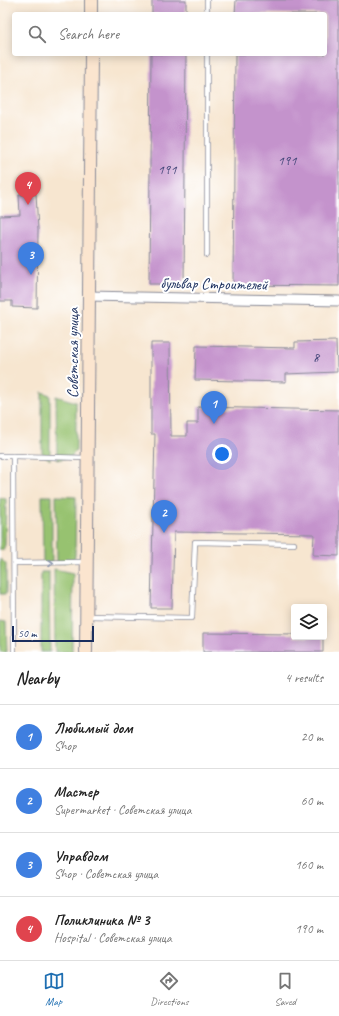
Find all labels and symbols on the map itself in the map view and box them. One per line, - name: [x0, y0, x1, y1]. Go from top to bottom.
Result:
- house number: 191: [278, 152, 297, 169]
- house number: 191: [158, 161, 177, 178]
- pin: 4: [15, 172, 41, 205]
- pin: 3: [18, 242, 44, 275]
- street label: бульвар Строителей: [160, 273, 269, 295]
- street label: Советская улица: [63, 307, 83, 398]
- house number: 8: [313, 349, 321, 366]
- pin: 1: [201, 391, 227, 424]
- your location: [212, 444, 232, 464]
- pin: 2: [151, 500, 177, 533]
- one-way arrow: [48, 559, 54, 567]
- scale bar: [12, 624, 94, 643]

